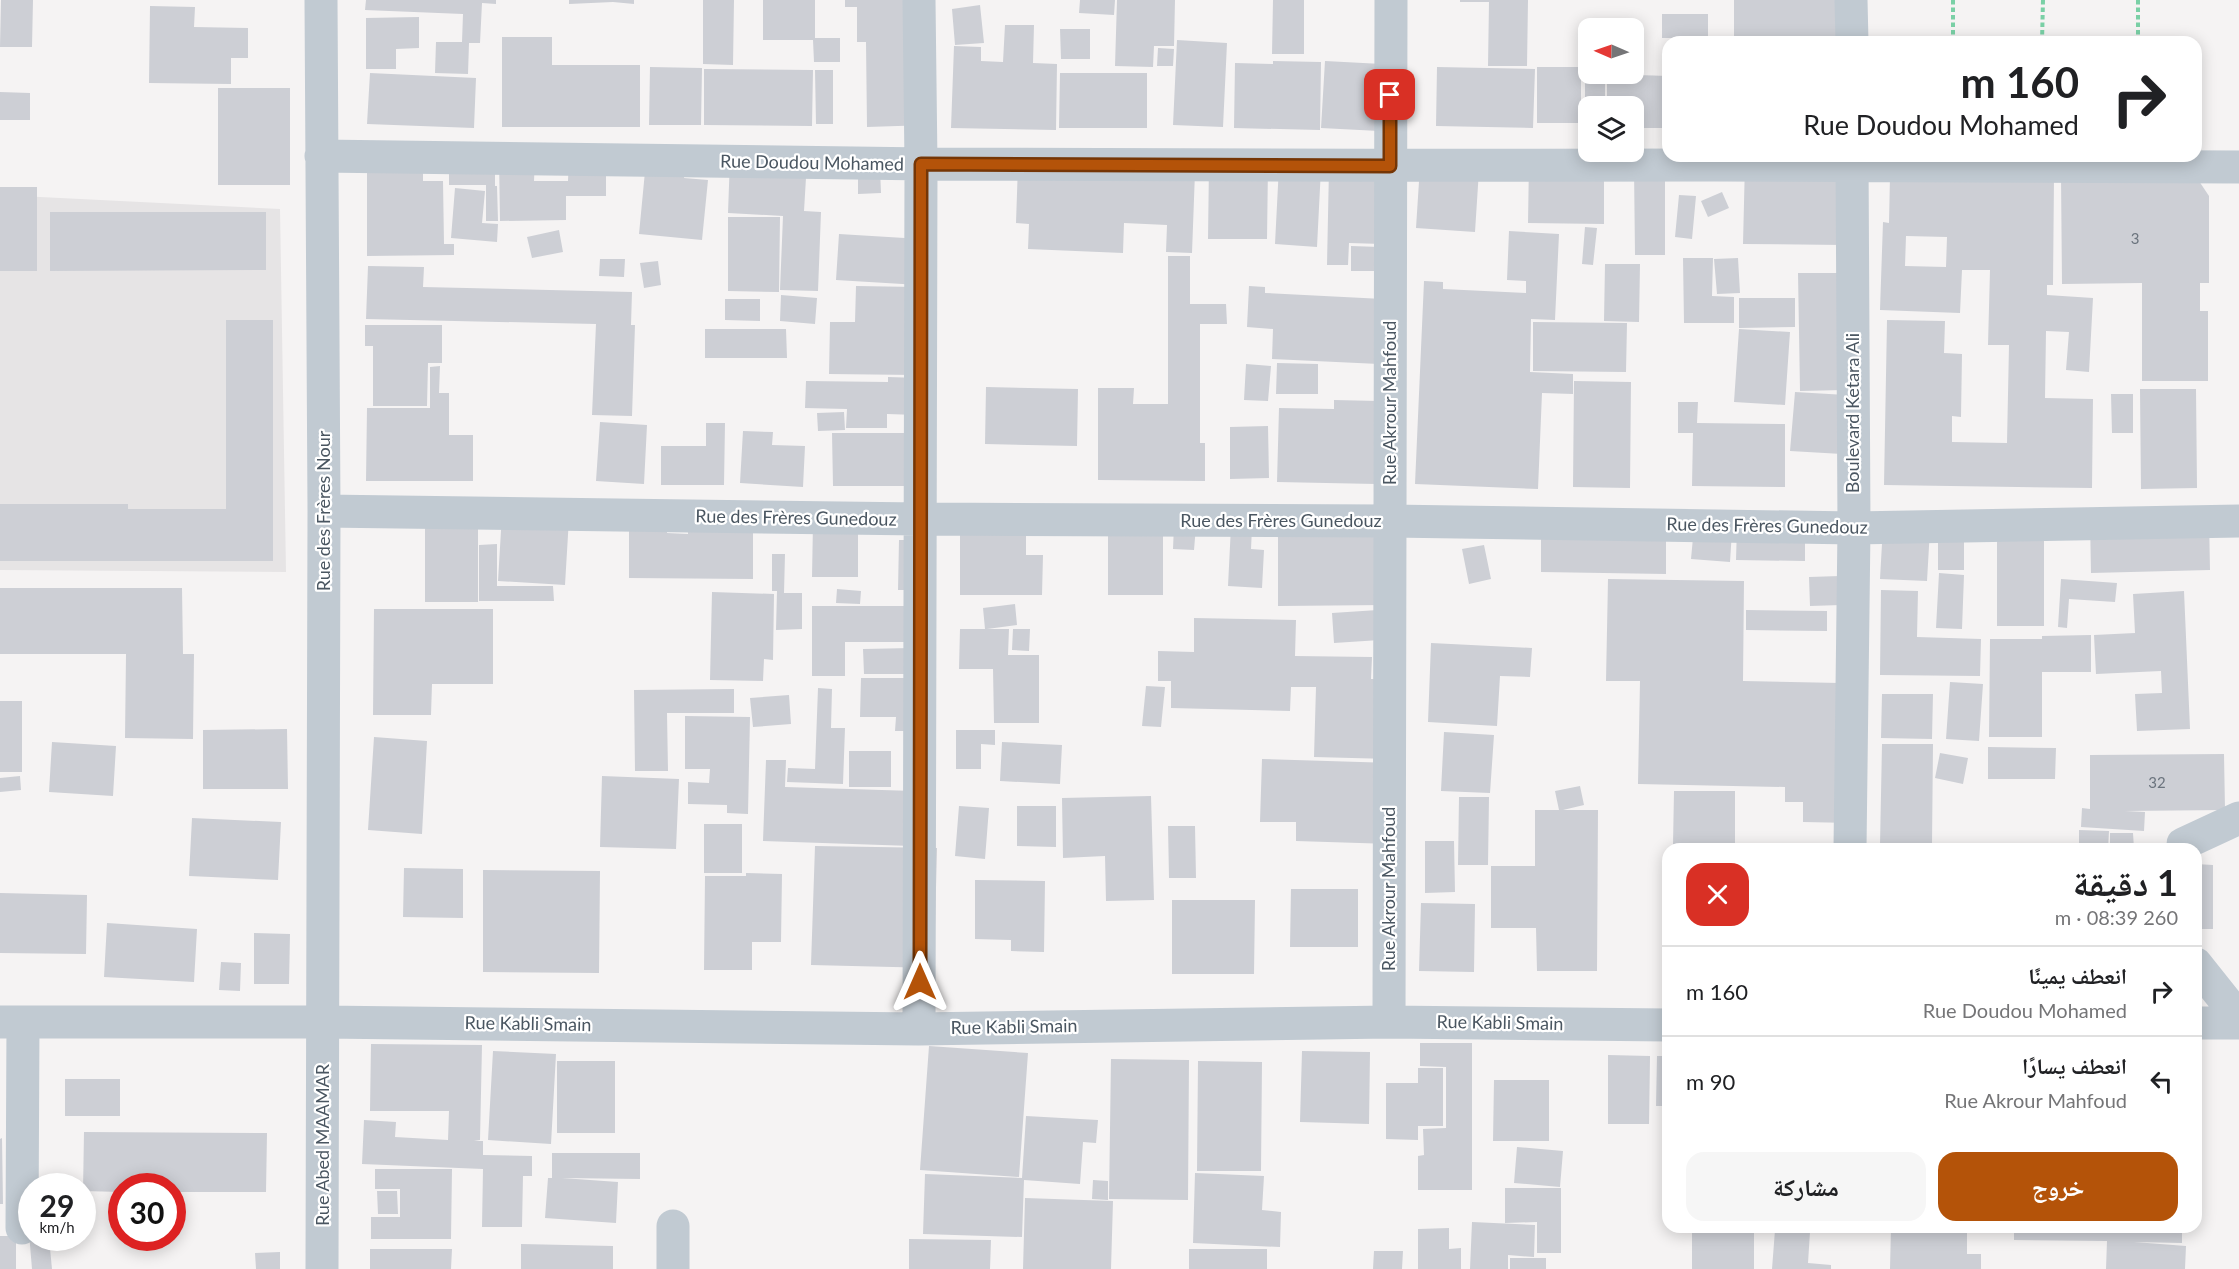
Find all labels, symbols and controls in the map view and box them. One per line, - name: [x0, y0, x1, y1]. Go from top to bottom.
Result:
- north arrow: [1578, 18, 1644, 84]
- map controls: [1578, 18, 1644, 162]
- text: 160 m: [1961, 57, 2079, 107]
- icon: right: [2100, 60, 2178, 138]
- pin: [1364, 69, 1415, 120]
- icon: arrive: [1373, 78, 1406, 111]
- button: layers: [1578, 96, 1644, 162]
- text: Rue Doudou Mohamed: [1803, 108, 2079, 141]
- street label: Rue Doudou Mohamed: [720, 149, 904, 175]
- house number: 3: [2131, 229, 2139, 247]
- street label: Rue Akrour Mahfoud: [1378, 321, 1400, 485]
- street label: Boulevard Ketara Ali: [1841, 333, 1863, 493]
- street label: Rue des Frères Nour: [312, 430, 334, 591]
- street label: Rue des Frères Gunedouz: [695, 504, 897, 530]
- street label: Rue des Frères Gunedouz: [1180, 509, 1382, 531]
- street label: Rue des Frères Gunedouz: [1666, 512, 1868, 538]
- house number: 32: [2148, 773, 2166, 791]
- street label: Rue Akrour Mahfoud: [1377, 807, 1399, 971]
- text: 1 دقيقة: [2073, 860, 2178, 904]
- button: close: [1686, 863, 1749, 926]
- text: 260 m · 08:39: [2055, 905, 2178, 929]
- position arrow: [888, 950, 952, 1014]
- text: انعطف يمينًا: [2028, 962, 2127, 989]
- icon: right: [2145, 975, 2178, 1008]
- text: 160 m: [1686, 978, 1748, 1005]
- text: Rue Doudou Mohamed: [1923, 998, 2127, 1022]
- street label: Rue Kabli Smain: [1436, 1010, 1564, 1034]
- street label: Rue Kabli Smain: [464, 1011, 592, 1035]
- street label: Rue Kabli Smain: [950, 1014, 1078, 1038]
- text: انعطف يسارًا: [2022, 1052, 2127, 1079]
- street label: Rue Abed MAAMAR: [311, 1063, 333, 1226]
- icon: left: [2145, 1065, 2178, 1098]
- text: 90 m: [1686, 1068, 1735, 1095]
- text: Rue Akrour Mahfoud: [1944, 1088, 2127, 1112]
- button: مشاركة: [1686, 1152, 1926, 1221]
- button: خروج: [1938, 1152, 2178, 1221]
- speed limit sign: 30: [108, 1173, 186, 1251]
- text: 29: [40, 1187, 74, 1223]
- text: km/h: [39, 1218, 75, 1236]

